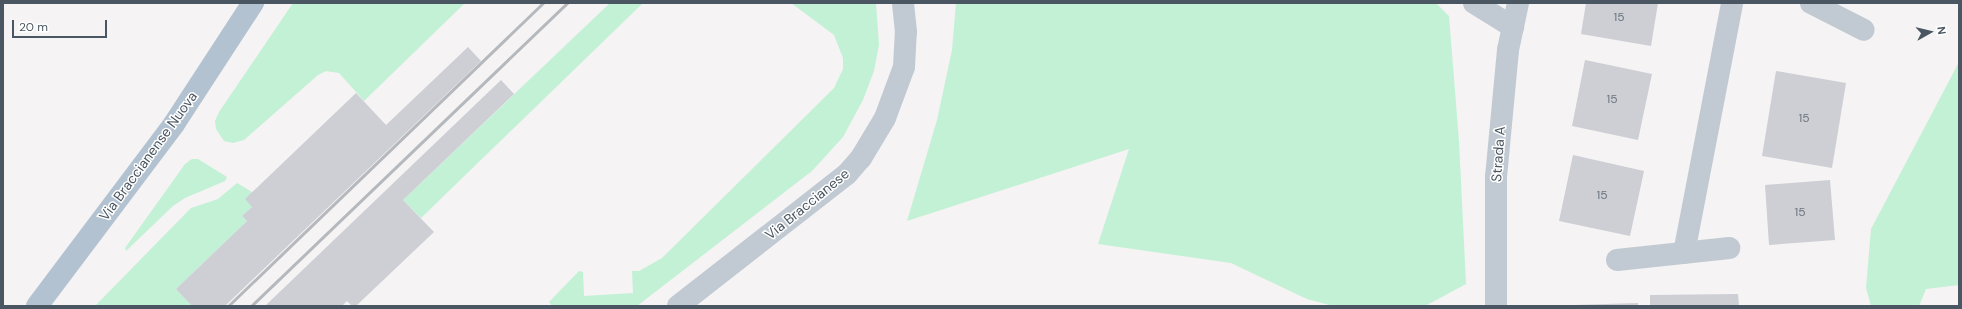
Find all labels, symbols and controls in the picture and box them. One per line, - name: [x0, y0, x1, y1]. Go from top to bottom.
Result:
- house number: 15: [1613, 11, 1625, 25]
- scale bar: [14, 12, 109, 38]
- north arrow: [1910, 12, 1950, 52]
- text: 20 m: [19, 19, 48, 35]
- text: N: [1934, 25, 1949, 35]
- street label: Via Braccianense Nuova: [96, 88, 200, 224]
- house number: 15: [1606, 93, 1618, 107]
- house number: 15: [1798, 112, 1810, 126]
- street label: Strada A: [1488, 126, 1508, 182]
- street label: Via Braccianese: [762, 165, 852, 243]
- house number: 15: [1596, 189, 1608, 203]
- house number: 15: [1794, 206, 1806, 220]

